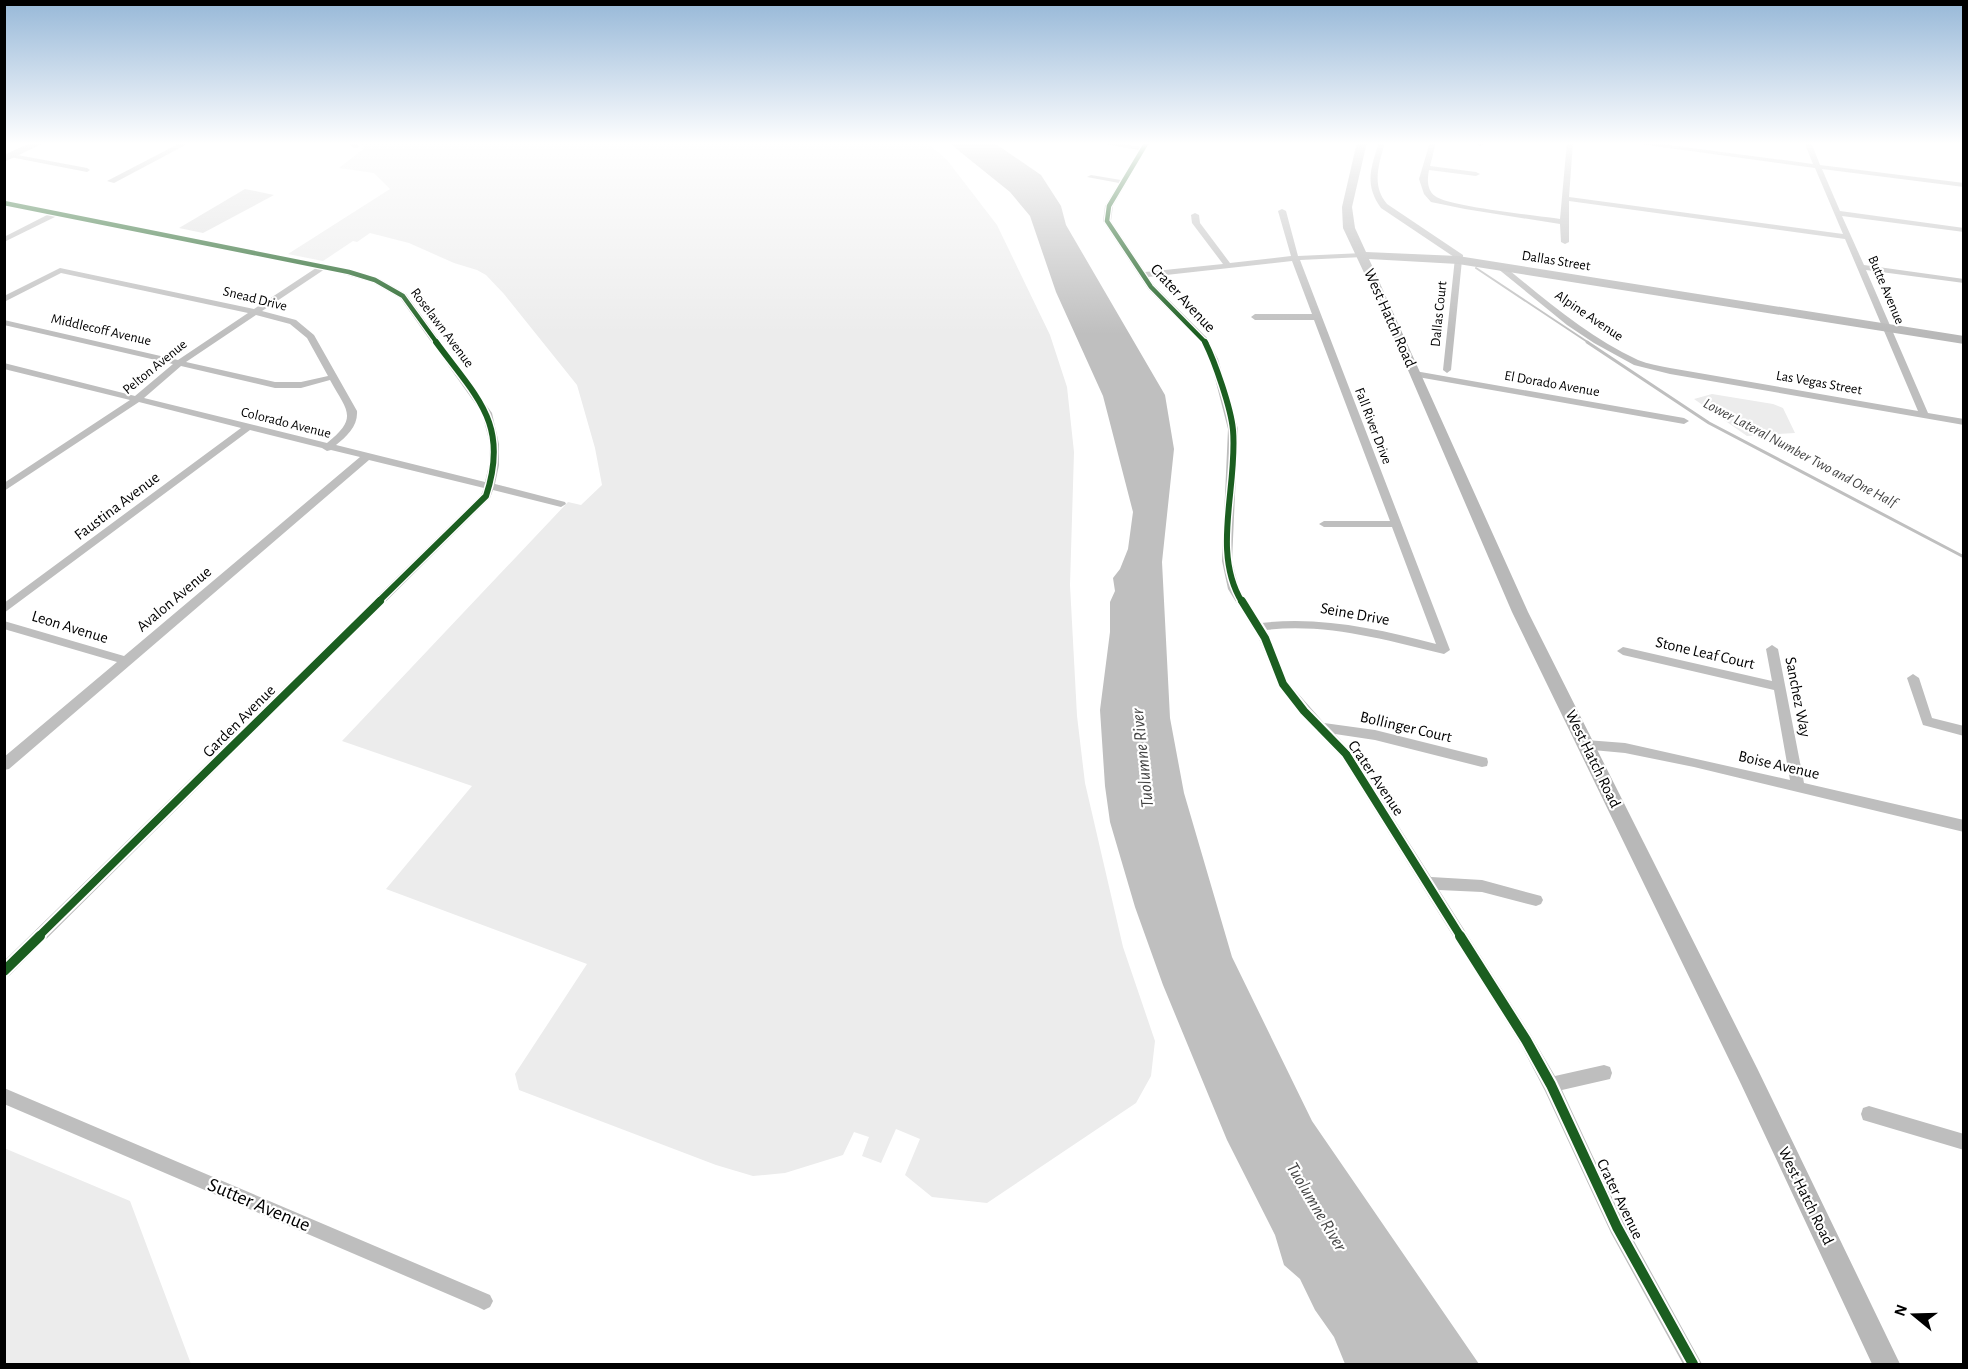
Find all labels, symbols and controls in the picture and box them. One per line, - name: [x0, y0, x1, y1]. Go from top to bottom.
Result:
- street label: Dallas Street: [1521, 249, 1592, 273]
- street label: Butte Avenue: [1865, 254, 1907, 326]
- street label: Crater Avenue: [1147, 261, 1219, 335]
- street label: West Hatch Road: [1361, 266, 1419, 370]
- street label: Dallas Court: [1429, 280, 1449, 348]
- street label: Snead Drive: [222, 284, 288, 314]
- street label: Roselawn Avenue: [408, 286, 476, 370]
- street label: Alpine Avenue: [1552, 288, 1626, 344]
- street label: Middlecoff Avenue: [50, 312, 152, 348]
- street label: Pelton Avenue: [120, 337, 190, 397]
- street label: El Dorado Avenue: [1503, 369, 1601, 399]
- street label: Las Vegas Street: [1775, 369, 1864, 398]
- street label: Fall River Drive: [1352, 386, 1394, 466]
- water label: Lower Lateral Number Two and One Half: [1701, 396, 1902, 512]
- street label: Colorado Avenue: [240, 405, 332, 441]
- street label: Faustina Avenue: [72, 469, 162, 543]
- street label: Avalon Avenue: [134, 563, 214, 635]
- street label: Seine Drive: [1319, 600, 1391, 628]
- street label: Leon Avenue: [30, 608, 110, 646]
- street label: Stone Leaf Court: [1654, 634, 1756, 672]
- street label: Sanchez Way: [1781, 656, 1814, 739]
- street label: Garden Avenue: [200, 682, 278, 760]
- water label: Tuolumne River: [1129, 706, 1157, 809]
- street label: West Hatch Road: [1562, 708, 1624, 810]
- street label: Bollinger Court: [1359, 709, 1453, 745]
- street label: Crater Avenue: [1345, 737, 1407, 819]
- street label: Boise Avenue: [1737, 748, 1821, 782]
- street label: West Hatch Road: [1775, 1145, 1837, 1247]
- street label: Crater Avenue: [1594, 1156, 1646, 1242]
- water label: Tuolumne River: [1283, 1160, 1350, 1255]
- street label: Sutter Avenue: [205, 1174, 313, 1236]
- north arrow: [1884, 1285, 1944, 1345]
- text: N: [1891, 1303, 1910, 1318]

